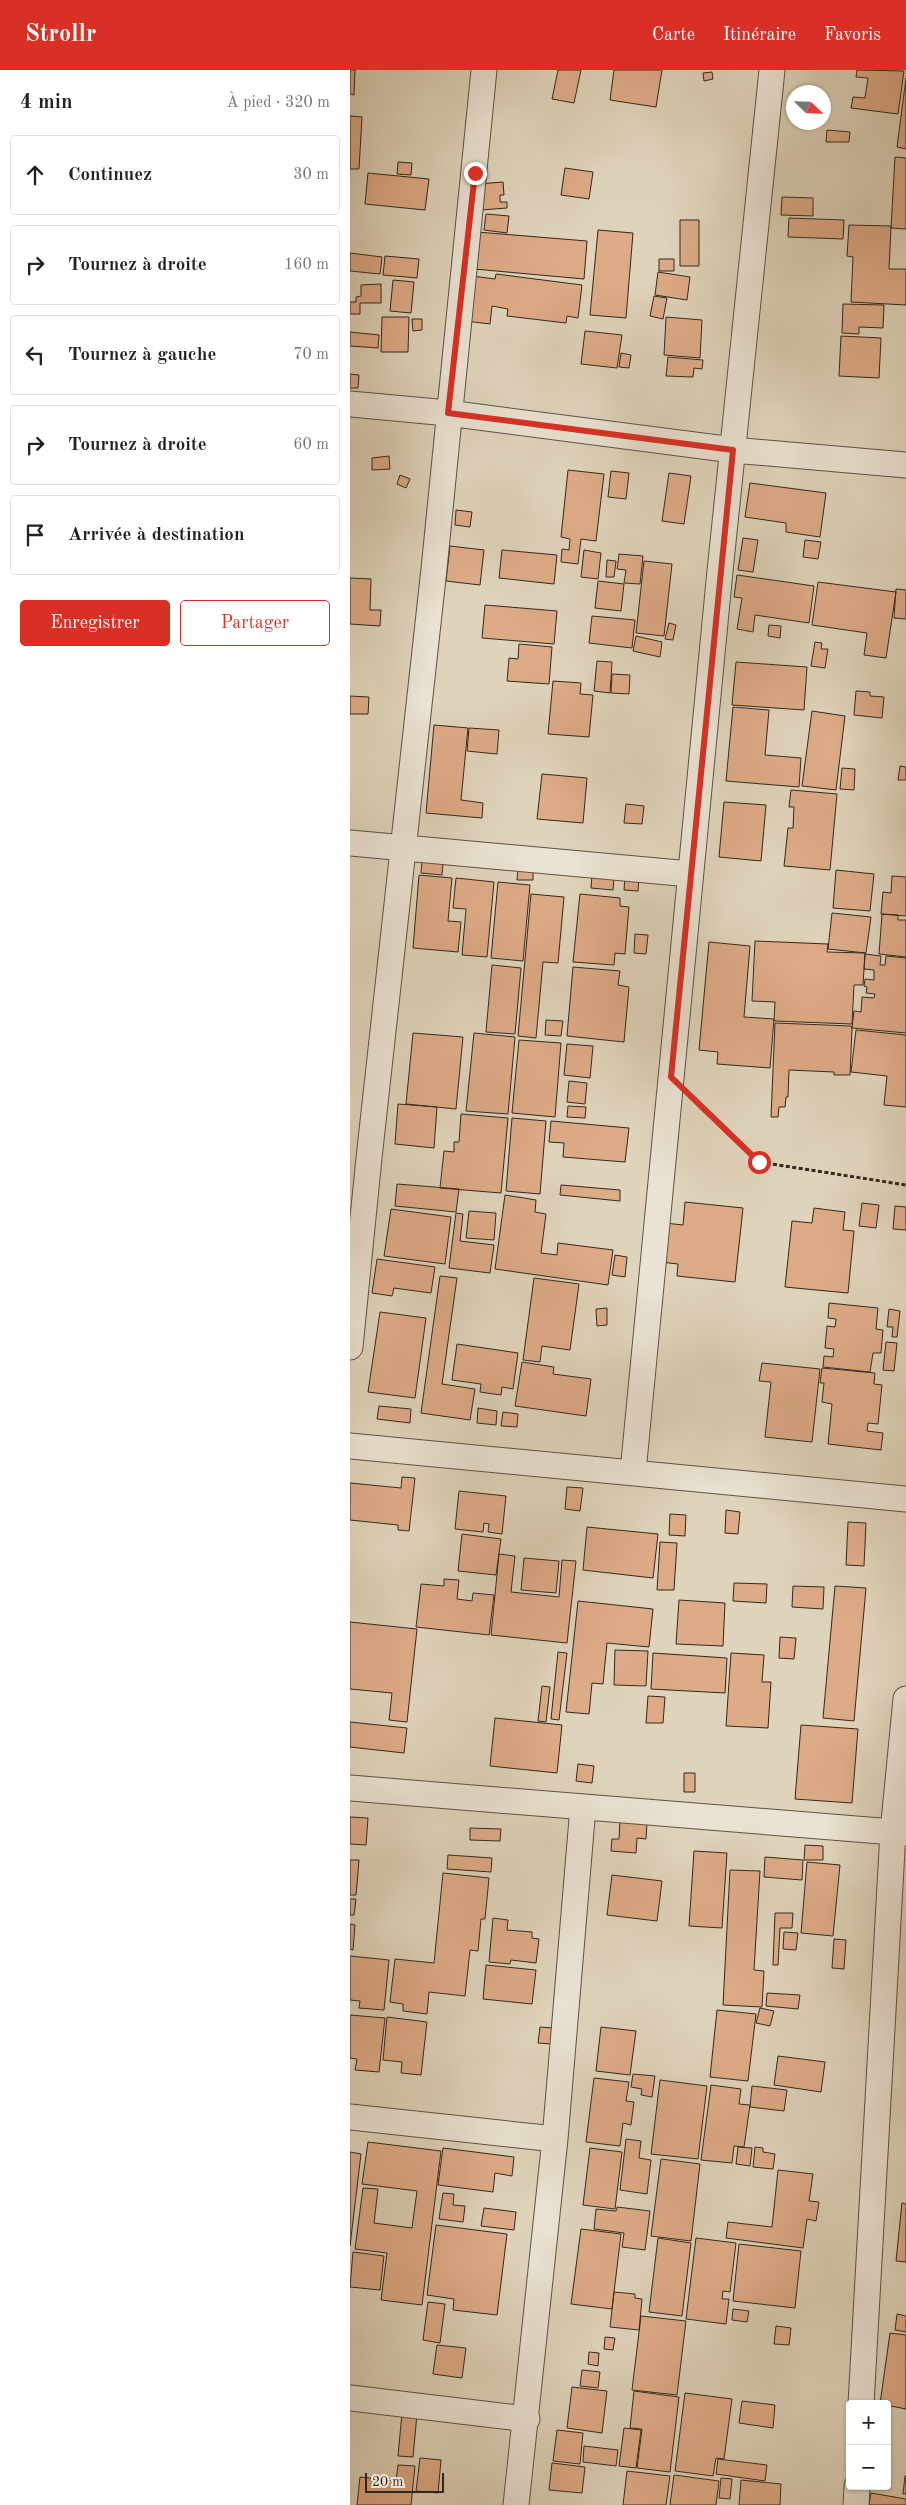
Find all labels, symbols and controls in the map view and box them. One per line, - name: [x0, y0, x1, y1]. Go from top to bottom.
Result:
- text: Strollr: [25, 23, 96, 47]
- text: Carte: [652, 26, 695, 44]
- text: Itinéraire: [723, 26, 796, 44]
- text: Favoris: [824, 26, 881, 44]
- north arrow: [786, 85, 831, 130]
- text: 4 min: [20, 92, 73, 113]
- text: À pied · 320 m: [227, 95, 330, 111]
- icon: ahead: [21, 161, 49, 189]
- route end: [464, 162, 487, 185]
- text: Continuez: [68, 166, 152, 185]
- text: 30 m: [293, 167, 329, 183]
- icon: right: [21, 251, 49, 279]
- text: Tournez à droite: [68, 256, 207, 275]
- text: 160 m: [284, 257, 329, 273]
- icon: left: [21, 341, 49, 369]
- text: Tournez à gauche: [68, 346, 216, 365]
- text: 70 m: [293, 347, 329, 363]
- icon: right: [21, 431, 49, 459]
- text: Tournez à droite: [68, 436, 207, 455]
- text: 60 m: [293, 437, 329, 453]
- icon: arrive: [21, 521, 49, 549]
- text: Arrivée à destination: [68, 526, 244, 545]
- button: Enregistrer: [20, 600, 170, 646]
- button: Partager: [180, 600, 330, 646]
- route start: [748, 1151, 771, 1174]
- map controls: [846, 2400, 891, 2490]
- button: +: [846, 2400, 891, 2445]
- button: −: [846, 2445, 891, 2490]
- scale bar: [365, 2470, 444, 2493]
- text: 20 m: [372, 2475, 403, 2489]

